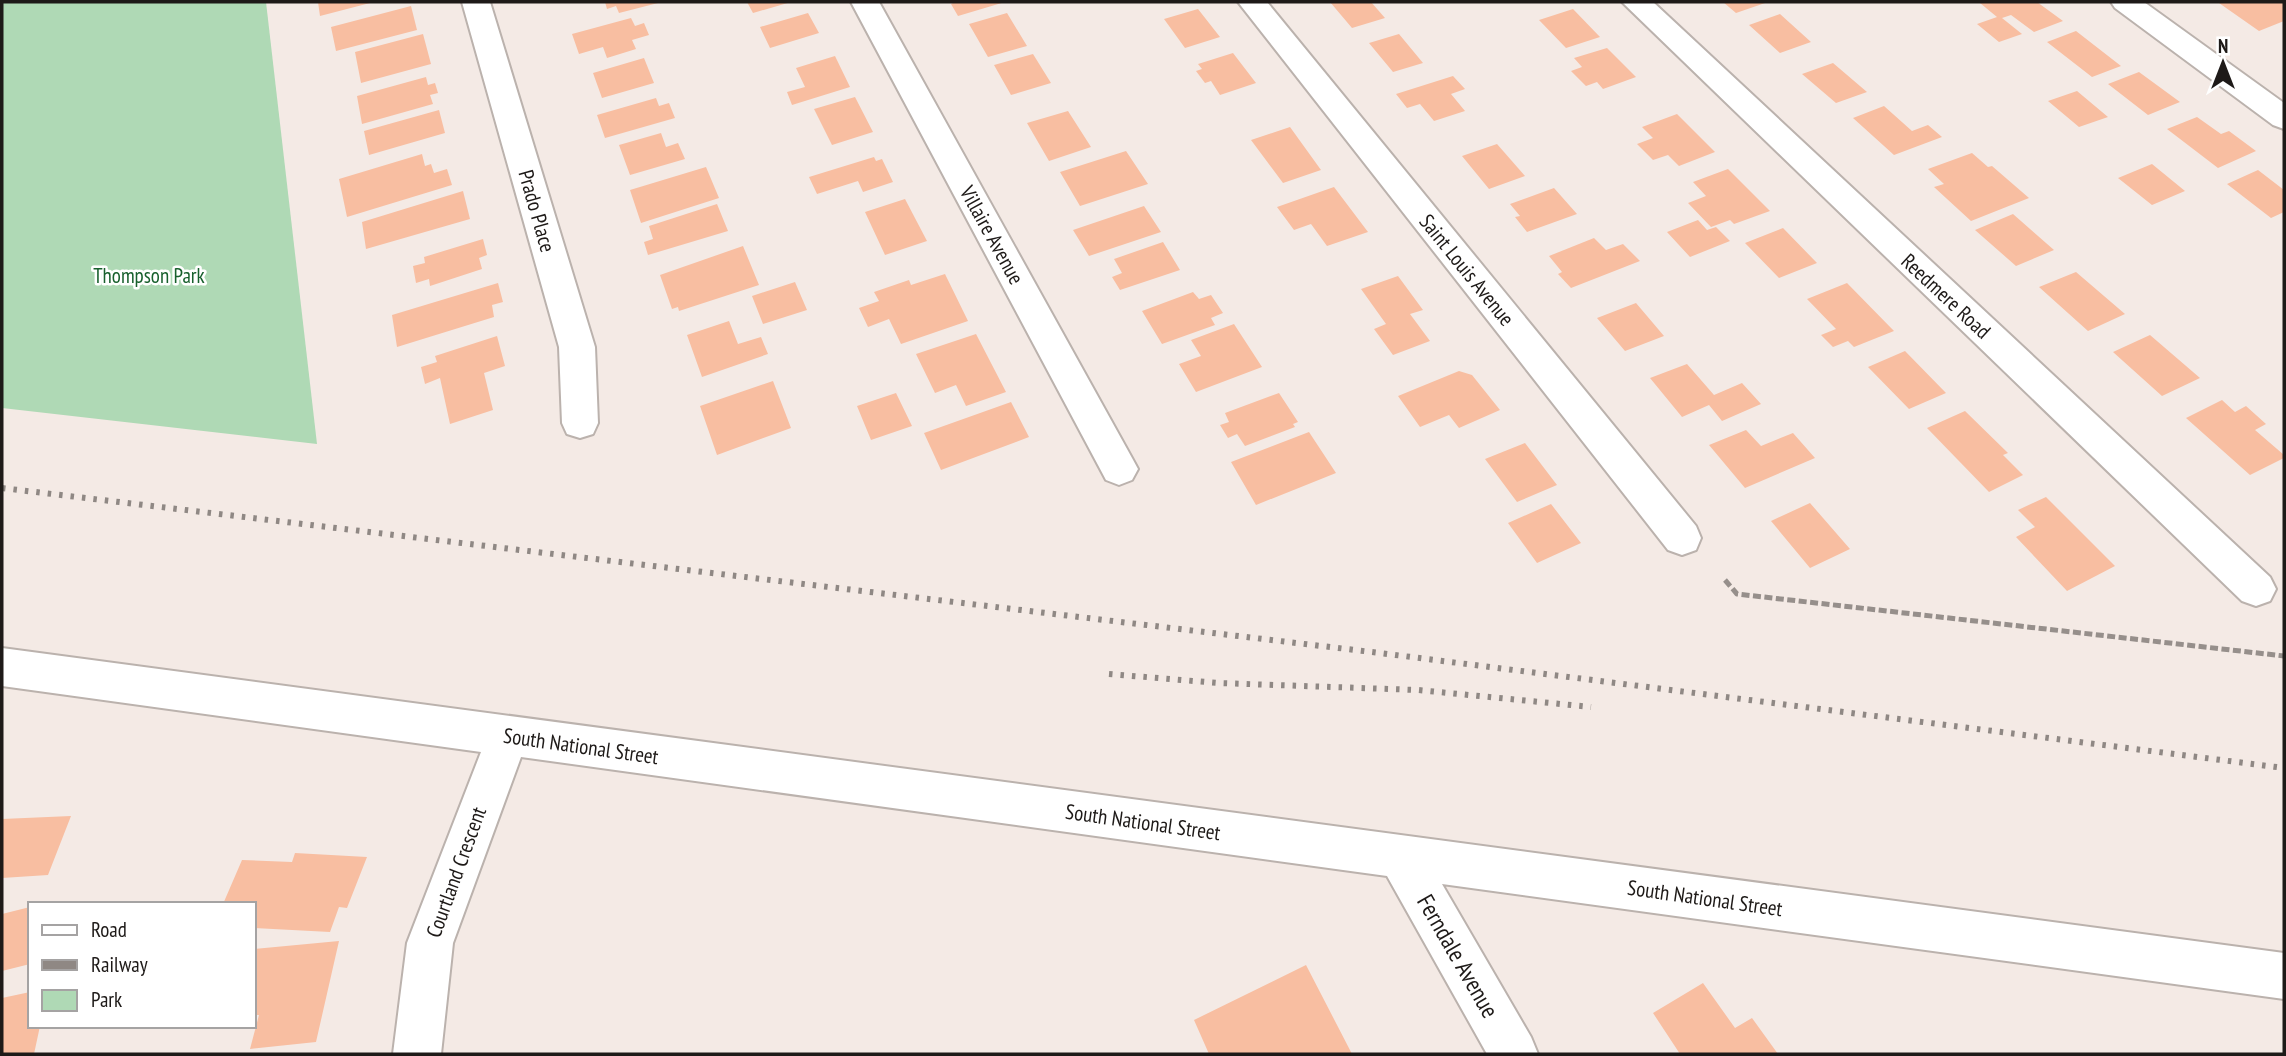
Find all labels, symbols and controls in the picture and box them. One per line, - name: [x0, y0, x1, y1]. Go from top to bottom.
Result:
- north arrow: [2188, 28, 2258, 98]
- text: N: [2218, 34, 2228, 58]
- street label: Prado Place: [512, 167, 562, 255]
- street label: Villaire Avenue: [953, 180, 1030, 289]
- street label: Saint Louis Avenue: [1414, 209, 1520, 331]
- street label: Reedmere Road: [1896, 248, 1996, 344]
- park label: Thompson Park: [93, 262, 205, 289]
- street label: South National Street: [502, 722, 660, 770]
- street label: South National Street: [1064, 798, 1222, 846]
- street label: Courtland Crescent: [420, 803, 492, 941]
- street label: South National Street: [1626, 874, 1784, 922]
- street label: Ferndale Avenue: [1410, 889, 1506, 1023]
- legend: [28, 902, 256, 1028]
- text: Road: [91, 916, 127, 943]
- text: Railway: [91, 951, 148, 978]
- text: Park: [91, 986, 122, 1013]

